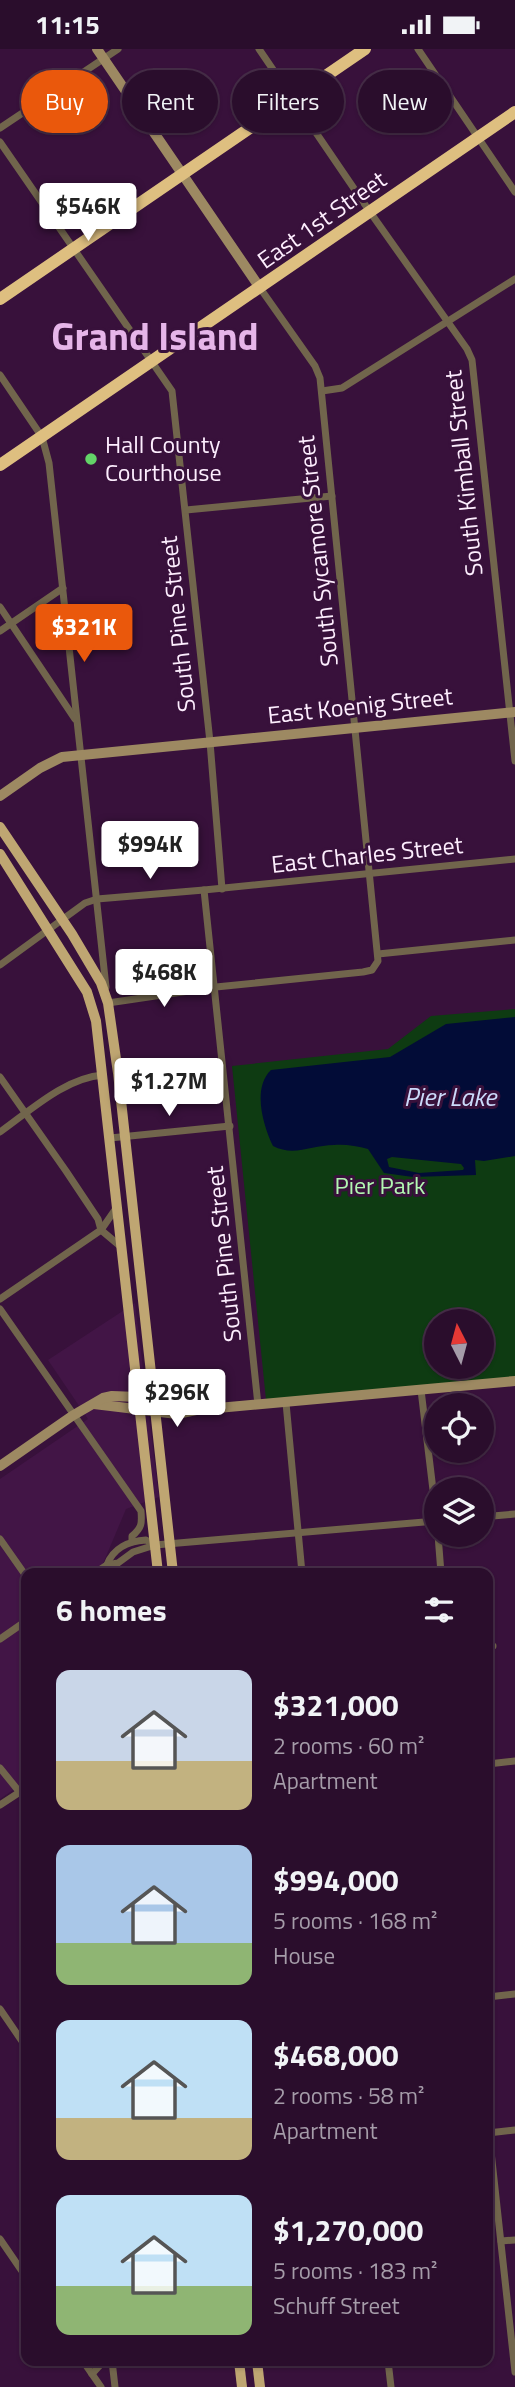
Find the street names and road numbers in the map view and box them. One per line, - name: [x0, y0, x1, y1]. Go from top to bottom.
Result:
- street label: East 1st Street: [250, 161, 394, 277]
- street label: South Kimball Street: [434, 368, 492, 578]
- street label: South Sycamore Street: [287, 433, 347, 668]
- street label: South Pine Street: [150, 534, 204, 714]
- street label: East Koenig Street: [266, 677, 455, 733]
- street label: East Charles Street: [269, 826, 465, 882]
- street label: South Pine Street: [196, 1164, 250, 1344]

